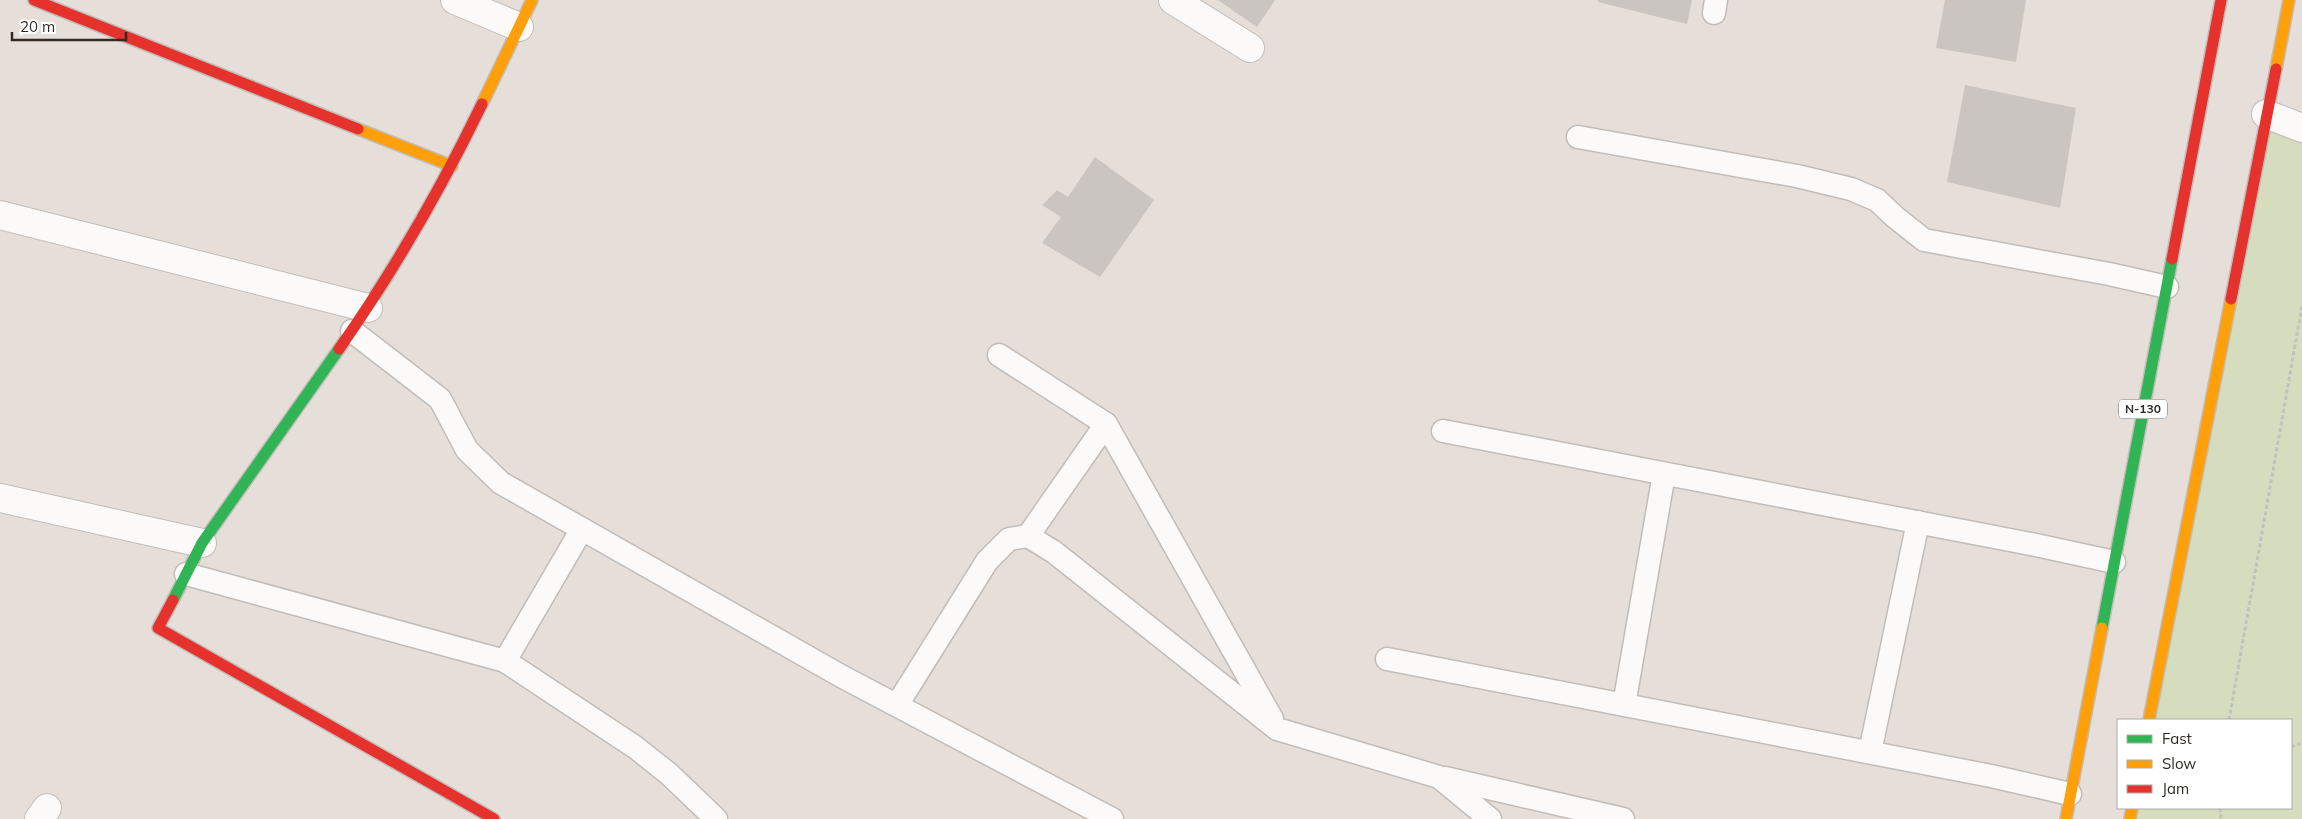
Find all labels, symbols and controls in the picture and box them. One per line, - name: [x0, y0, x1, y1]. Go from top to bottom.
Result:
- scale bar: [12, 10, 126, 42]
- text: 20 m: [20, 17, 55, 36]
- road number: N-130: [2119, 399, 2167, 418]
- legend: [2117, 719, 2292, 809]
- text: Fast: [2162, 729, 2192, 748]
- text: Slow: [2162, 754, 2196, 773]
- text: Jam: [2162, 779, 2189, 798]

